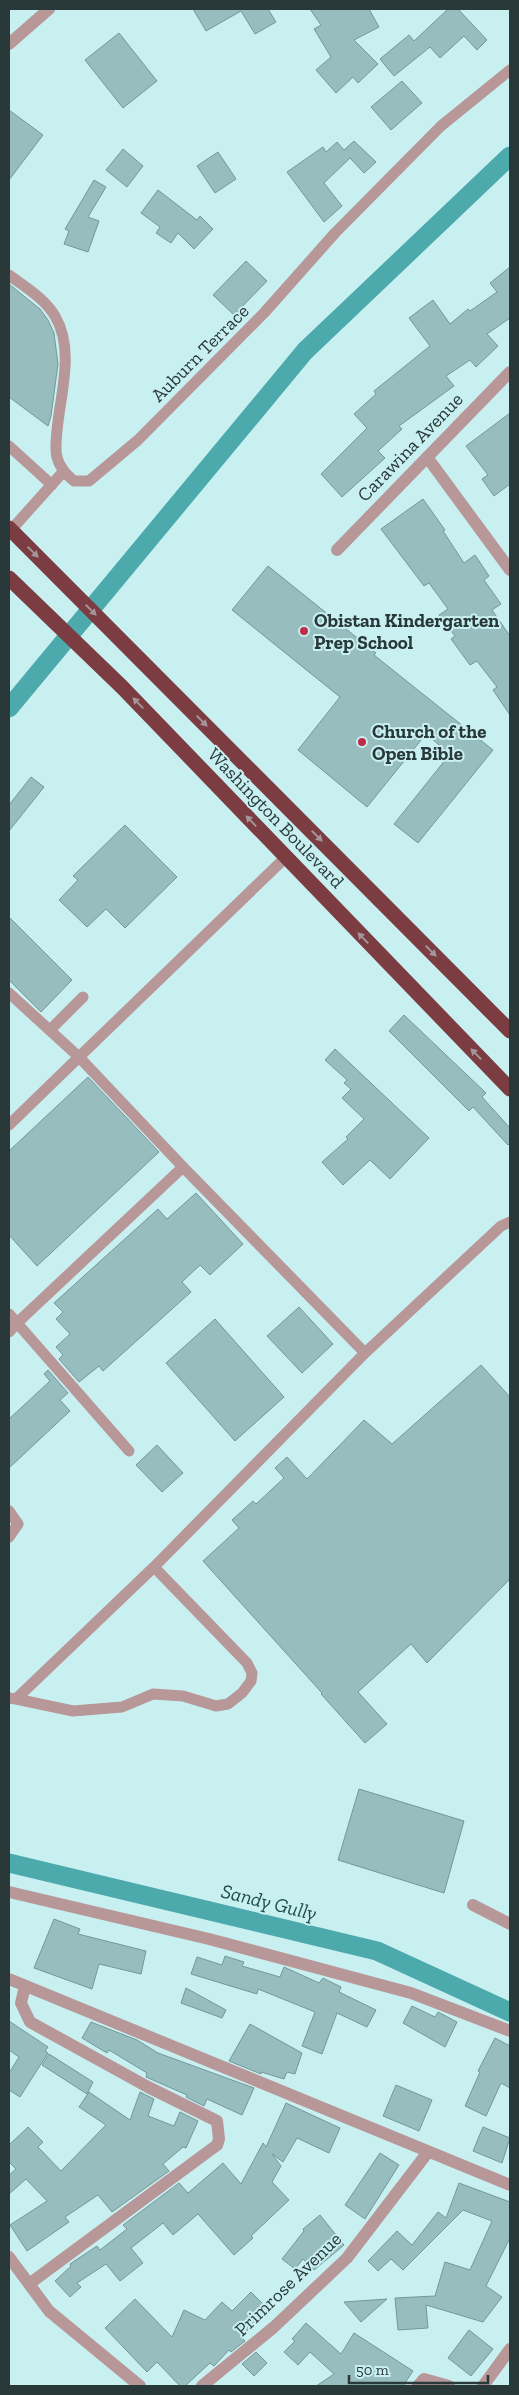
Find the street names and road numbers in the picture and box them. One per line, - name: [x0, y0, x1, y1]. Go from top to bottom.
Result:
- street label: Auburn Terrace: [146, 299, 254, 407]
- street label: Carawina Avenue: [352, 388, 468, 506]
- street label: Washington Boulevard: [203, 743, 349, 893]
- street label: Primrose Avenue: [230, 2227, 346, 2341]

